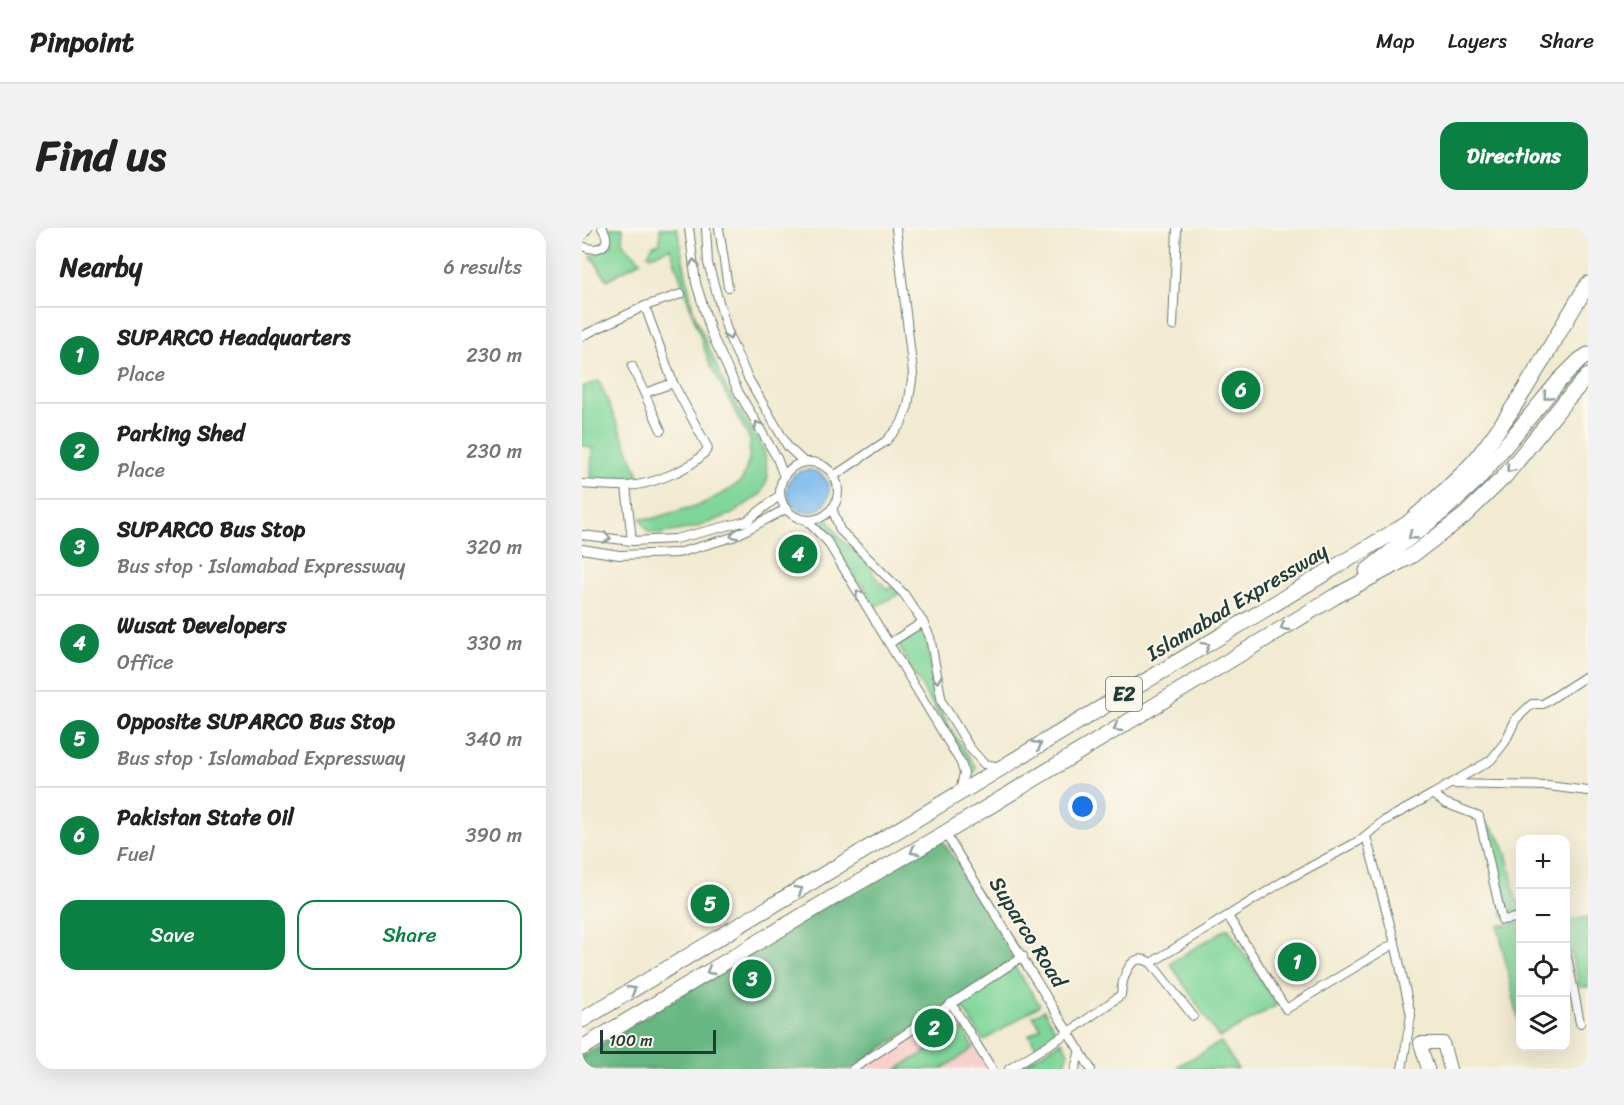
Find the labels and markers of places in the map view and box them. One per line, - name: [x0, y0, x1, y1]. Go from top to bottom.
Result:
- pin: 6: [1222, 368, 1260, 412]
- pin: 4: [778, 532, 818, 576]
- pin: 5: [690, 882, 730, 926]
- pin: 1: [1278, 940, 1316, 984]
- pin: 3: [732, 956, 772, 1002]
- pin: 2: [914, 1006, 954, 1050]

